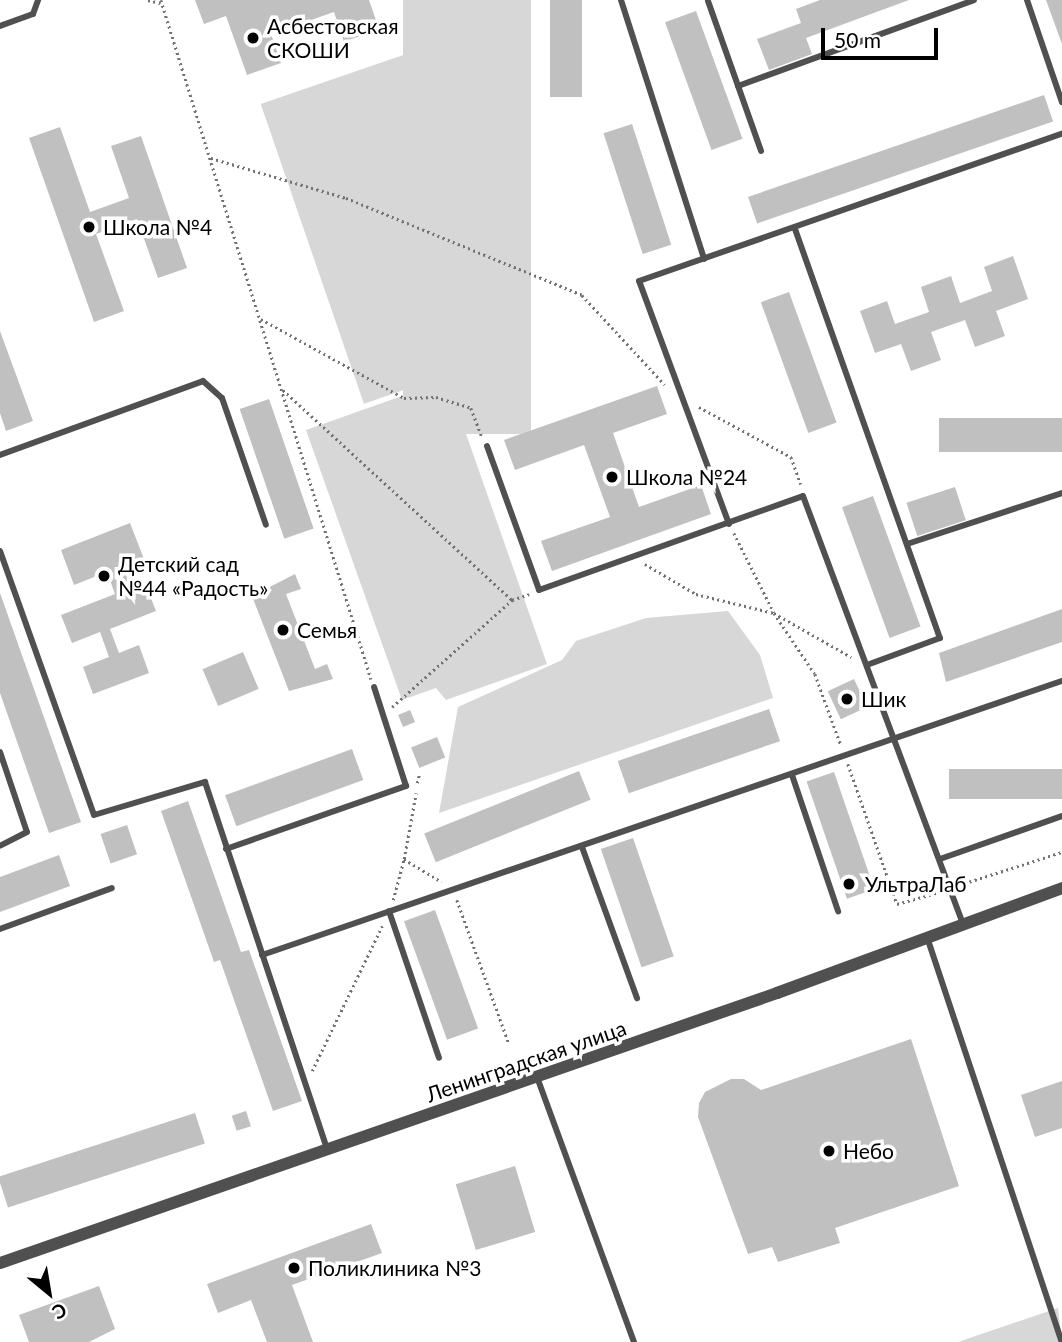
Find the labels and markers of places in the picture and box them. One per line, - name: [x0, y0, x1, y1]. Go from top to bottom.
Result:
- place label: Асбестовская СКОШИ: [267, 13, 398, 63]
- marker: Асбестовская СКОШИ: [245, 30, 261, 46]
- place label: Школа №4: [103, 214, 212, 240]
- marker: Школа №4: [81, 219, 97, 235]
- place label: Школа №24: [626, 464, 747, 490]
- marker: Школа №24: [604, 469, 620, 485]
- place label: Детский сад №44 «Радость»: [118, 551, 268, 601]
- marker: Детский сад №44 «Радость»: [96, 568, 112, 584]
- place label: Семья: [297, 617, 357, 643]
- marker: Семья: [275, 622, 291, 638]
- place label: Шик: [861, 686, 906, 712]
- marker: Шик: [839, 691, 855, 707]
- place label: УльтраЛаб: [865, 871, 967, 897]
- marker: УльтраЛаб: [839, 874, 859, 894]
- place label: Небо: [843, 1138, 894, 1164]
- marker: Небо: [821, 1143, 837, 1159]
- place label: Поликлиника №3: [308, 1255, 481, 1281]
- marker: Поликлиника №3: [286, 1260, 302, 1276]

